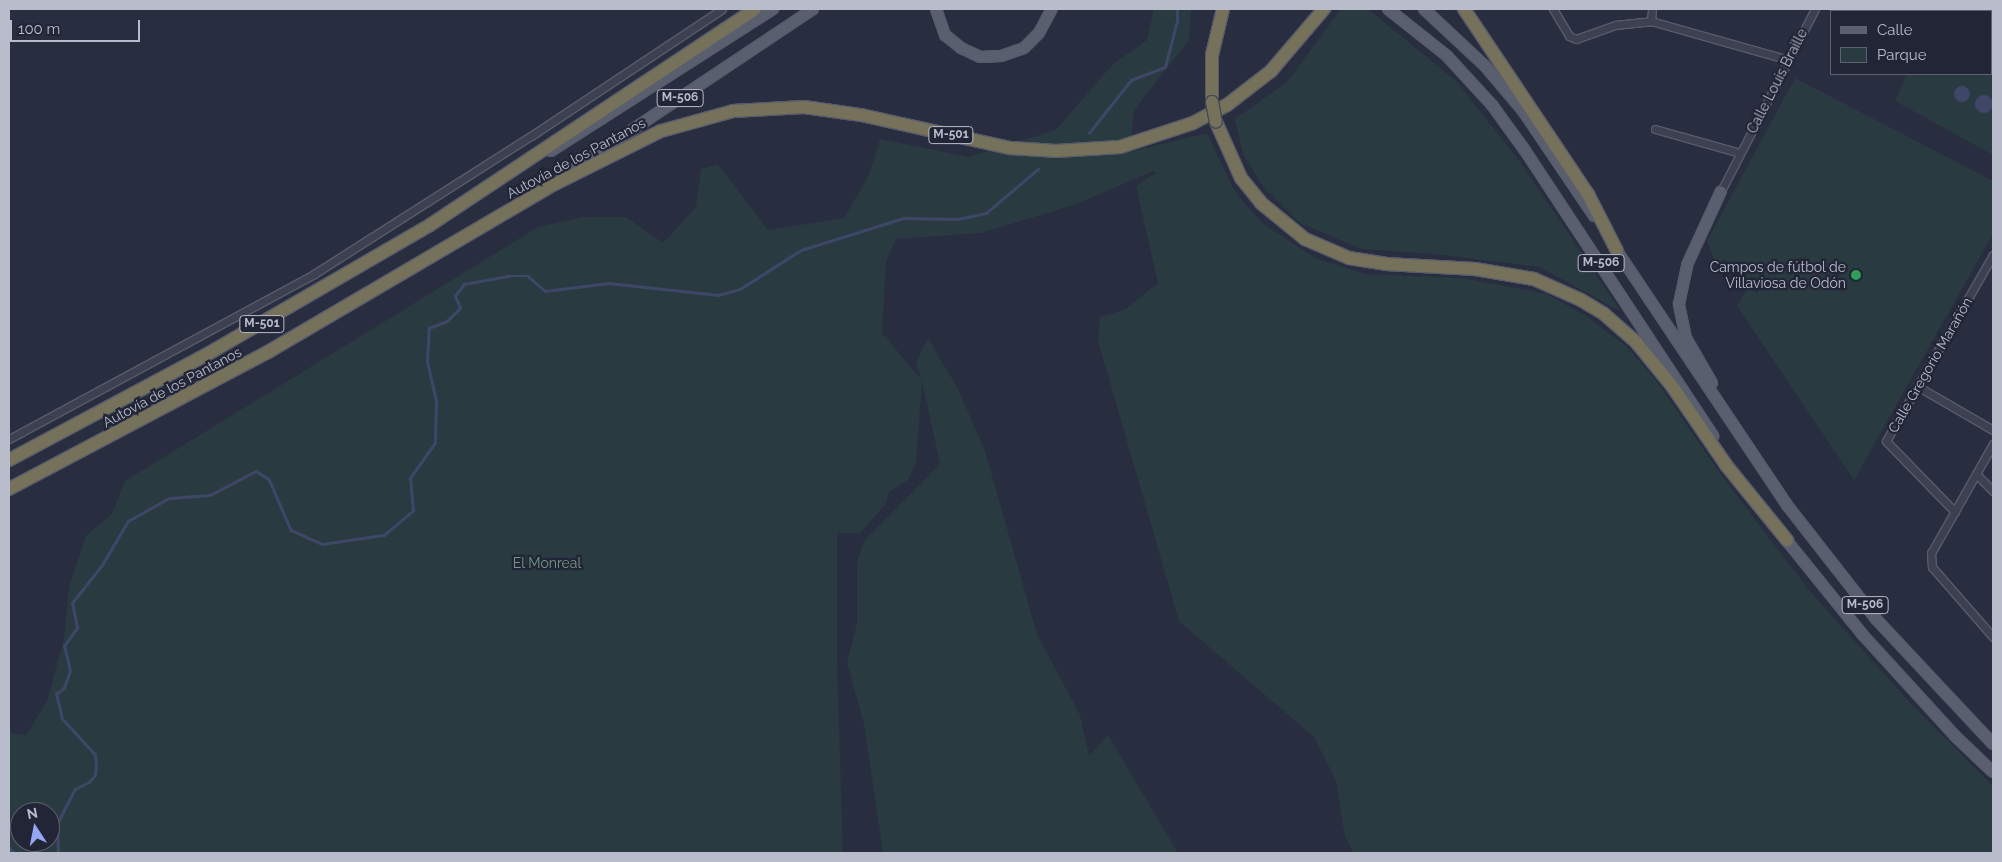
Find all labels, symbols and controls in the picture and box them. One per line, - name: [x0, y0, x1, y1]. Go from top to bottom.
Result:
- scale bar: [12, 10, 142, 42]
- legend: [1830, 10, 1992, 75]
- text: 100 m: [18, 20, 60, 38]
- text: Calle: [1877, 21, 1912, 39]
- street label: Calle Louis Braille: [1743, 26, 1811, 136]
- text: Parque: [1877, 46, 1926, 64]
- road number: M-506: [656, 89, 704, 108]
- street label: Autovía de los Pantanos: [504, 114, 648, 202]
- road number: M-501: [927, 126, 975, 144]
- road number: M-506: [1577, 254, 1625, 272]
- place label: Campos de fútbol de Villaviosa de Odón: [1709, 259, 1846, 292]
- marker: Campos de fútbol de Villaviosa de Odón: [1850, 269, 1862, 281]
- street label: Calle Gregorio Marañón: [1884, 294, 1976, 436]
- road number: M-501: [238, 314, 286, 334]
- street label: Autovía de los Pantanos: [100, 343, 244, 431]
- park label: El Monreal: [513, 555, 581, 571]
- road number: M-506: [1841, 596, 1889, 614]
- north arrow: [10, 802, 60, 852]
- text: N: [26, 804, 39, 822]

